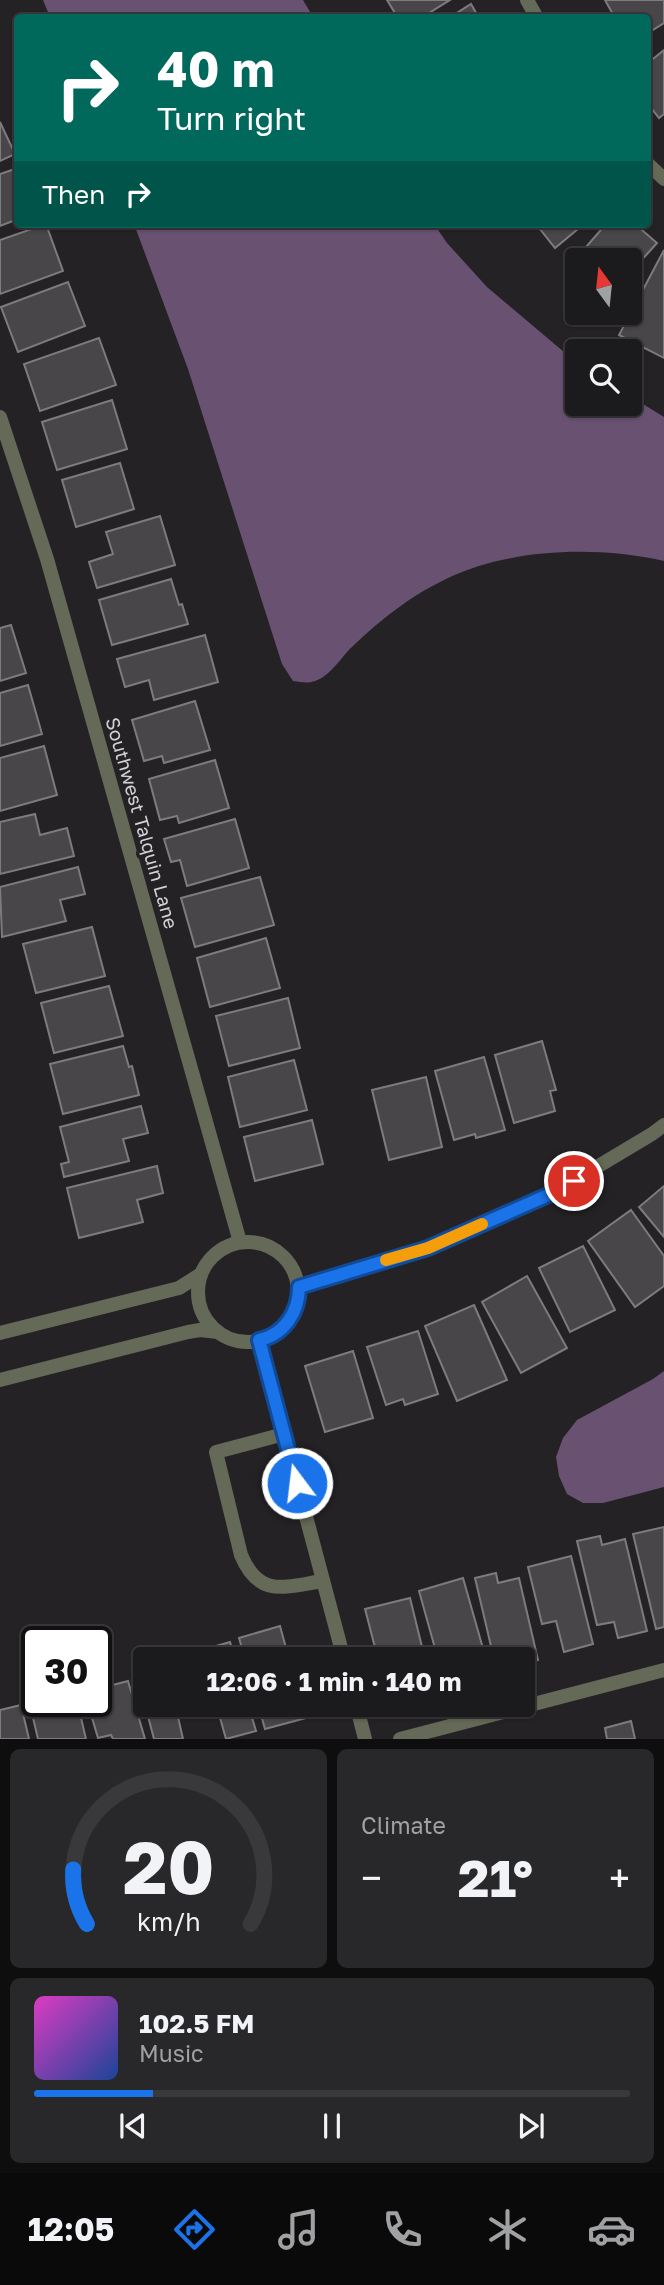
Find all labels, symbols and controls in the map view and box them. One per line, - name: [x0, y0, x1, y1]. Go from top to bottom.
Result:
- text: 40 m: [157, 39, 275, 98]
- icon: right: [42, 42, 133, 133]
- text: Turn right: [157, 99, 306, 137]
- icon: right: [119, 175, 157, 213]
- text: Then: [42, 179, 105, 210]
- north arrow: [565, 248, 642, 326]
- map controls: [565, 248, 642, 416]
- button: search: [565, 339, 642, 416]
- street label: Southwest Talquin Lane: [101, 715, 184, 931]
- pin: [544, 1151, 604, 1211]
- icon: arrive: [555, 1162, 593, 1200]
- position arrow: [260, 1446, 334, 1520]
- speed limit sign: 30: [21, 1626, 112, 1717]
- text: 12:06 · 1 min · 140 m: [207, 1666, 461, 1697]
- text: Climate: [361, 1811, 446, 1839]
- text: 20: [123, 1824, 214, 1911]
- text: 21°: [458, 1846, 533, 1908]
- text: −: [361, 1855, 382, 1900]
- text: +: [609, 1855, 630, 1900]
- text: km/h: [137, 1906, 200, 1937]
- text: 102.5 FM: [139, 2008, 254, 2039]
- text: Music: [139, 2039, 204, 2067]
- icon: previous: [114, 2107, 152, 2145]
- icon: pause: [313, 2107, 351, 2145]
- icon: next: [512, 2107, 550, 2145]
- icon: directions: [170, 2205, 219, 2254]
- icon: music: [274, 2205, 323, 2254]
- icon: phone: [378, 2205, 427, 2254]
- icon: climate: [483, 2205, 532, 2254]
- icon: car: [587, 2205, 636, 2254]
- text: 12:05: [28, 2210, 114, 2248]

